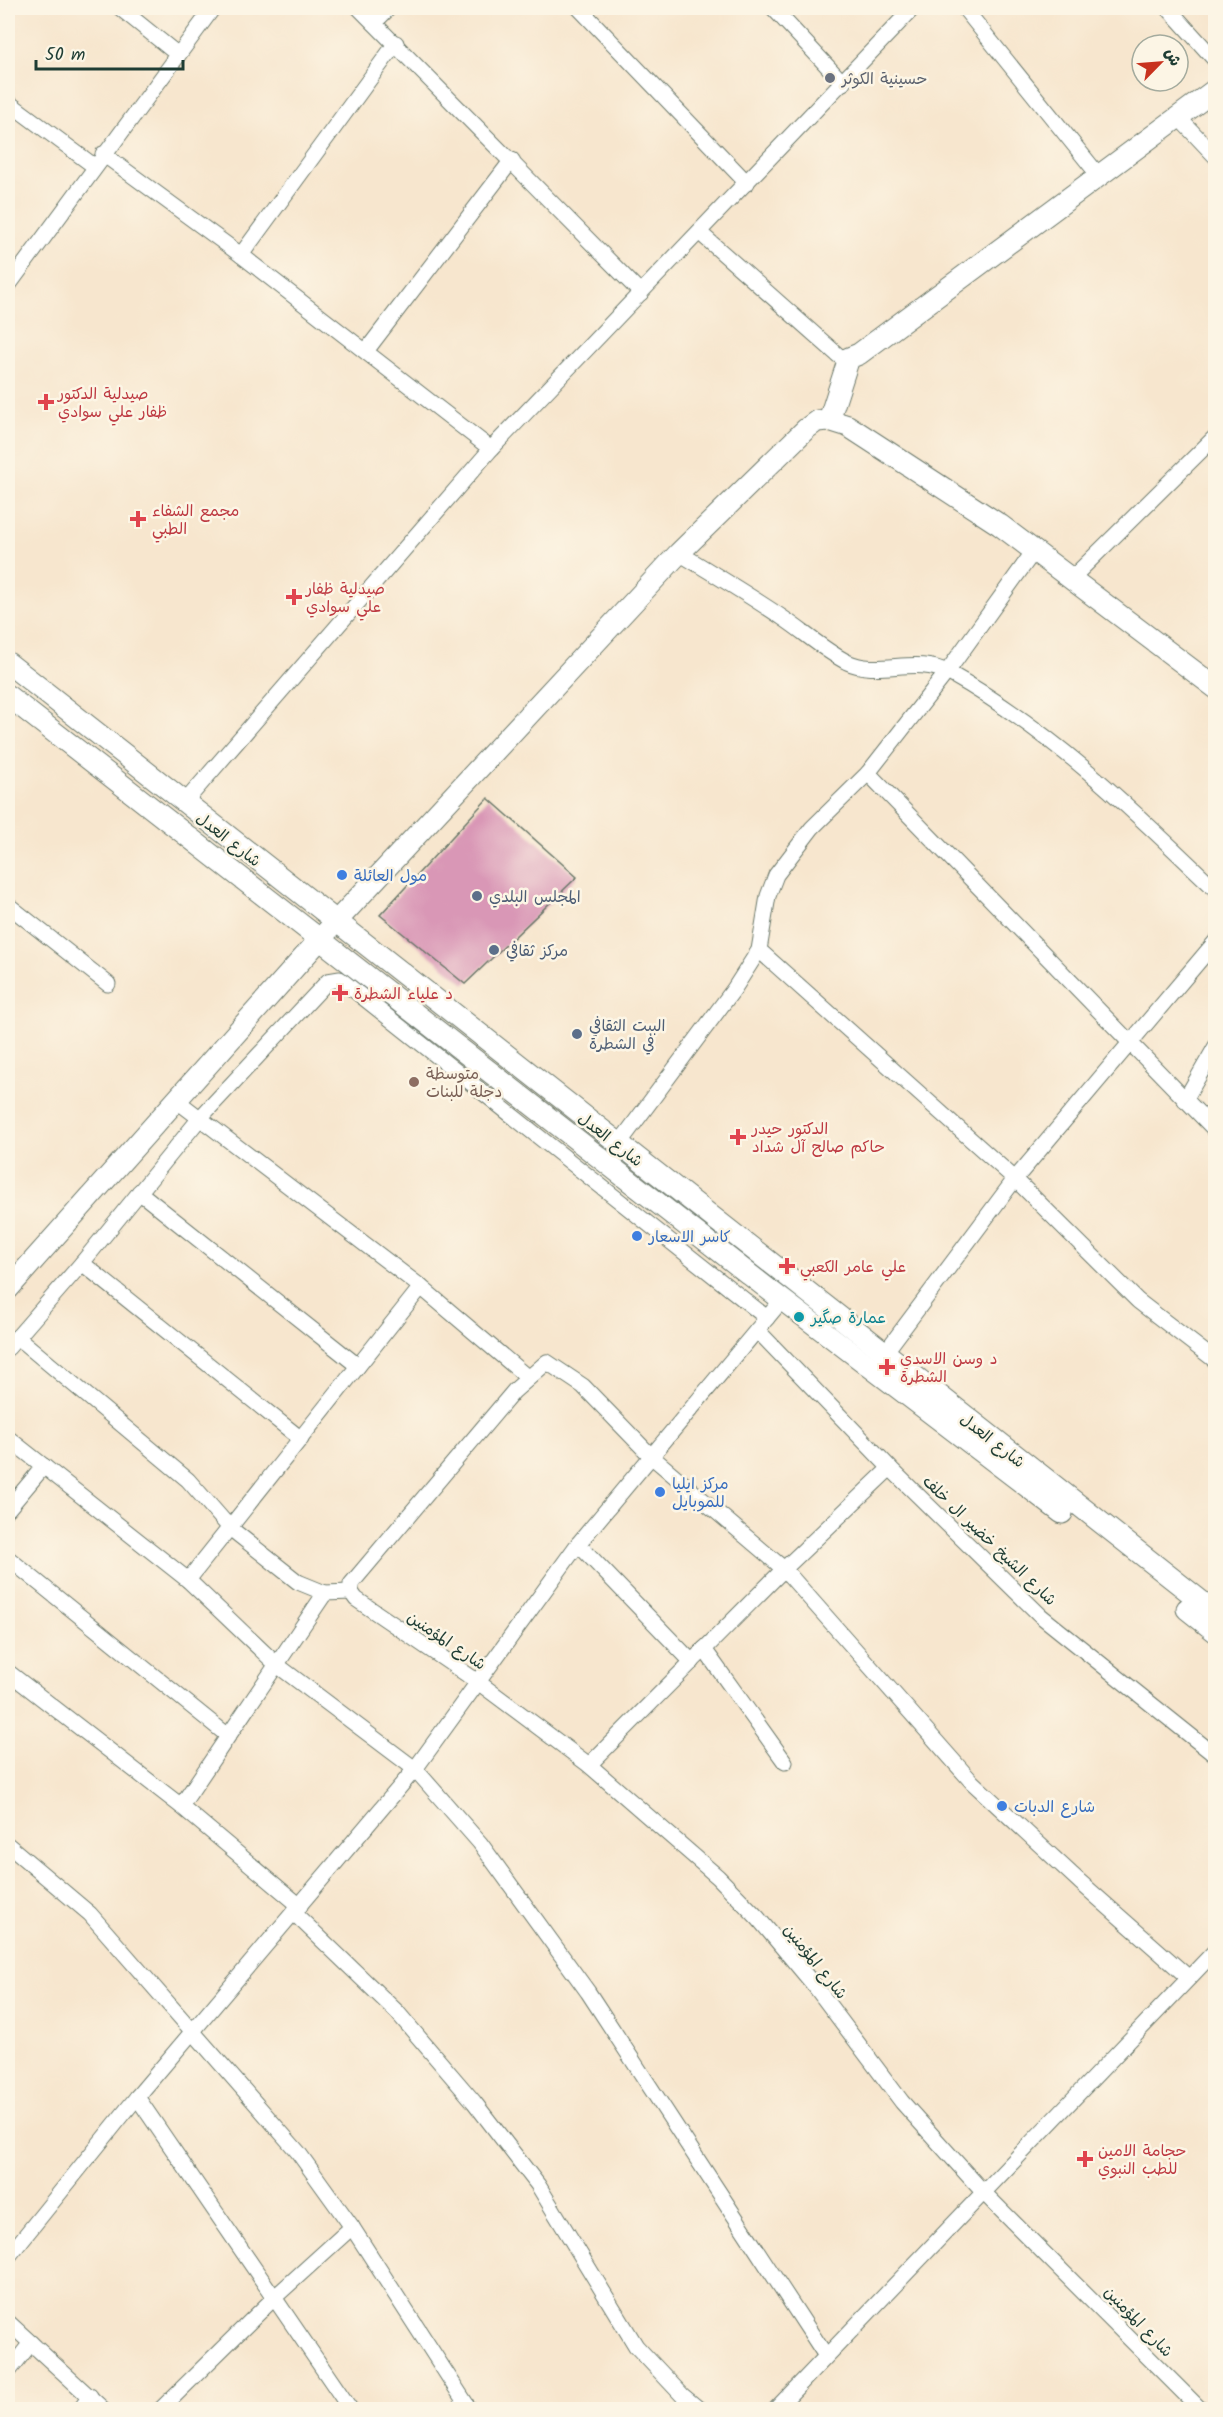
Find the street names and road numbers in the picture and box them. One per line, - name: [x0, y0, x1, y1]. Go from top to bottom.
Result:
- street label: شارع العدل: [190, 807, 266, 874]
- street label: شارع العدل: [572, 1107, 648, 1174]
- street label: شارع العدل: [954, 1408, 1030, 1475]
- street label: شارع الشيخ خضير ال خلف: [916, 1470, 1062, 1612]
- street label: شارع المؤمنين: [402, 1605, 491, 1677]
- street label: شارع المؤمنين: [777, 1919, 853, 2005]
- street label: شارع المؤمنين: [1097, 2281, 1178, 2363]

